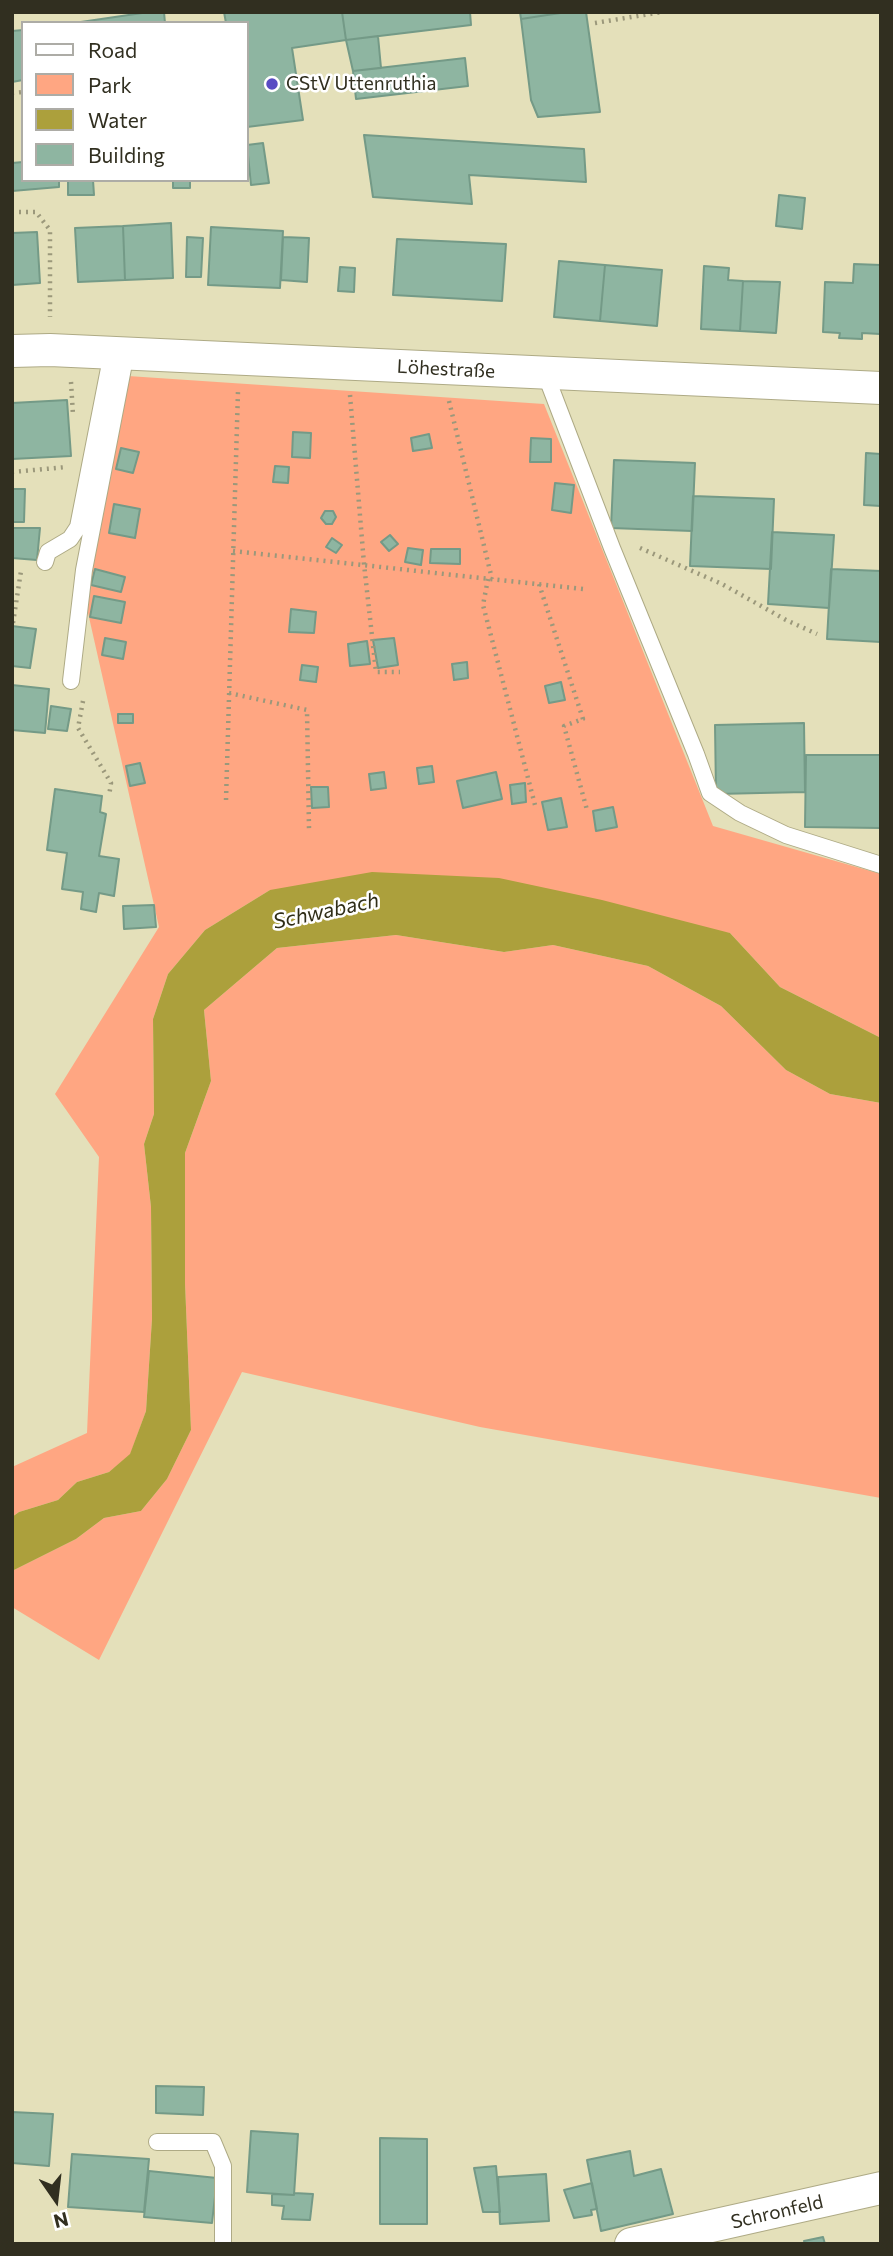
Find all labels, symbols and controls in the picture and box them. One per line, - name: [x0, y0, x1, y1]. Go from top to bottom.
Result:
- legend: [21, 21, 248, 182]
- text: Road: [88, 37, 137, 62]
- text: Park: [88, 72, 132, 97]
- place label: CStV Uttenruthia: [286, 73, 436, 95]
- marker: CStV Uttenruthia: [264, 76, 280, 92]
- text: Water: [88, 107, 147, 132]
- text: Building: [88, 142, 165, 167]
- street label: Löhestraße: [396, 355, 496, 383]
- water label: Schwabach: [271, 887, 381, 935]
- north arrow: [21, 2165, 91, 2235]
- street label: Schronfeld: [729, 2190, 825, 2234]
- text: N: [52, 2208, 71, 2234]

